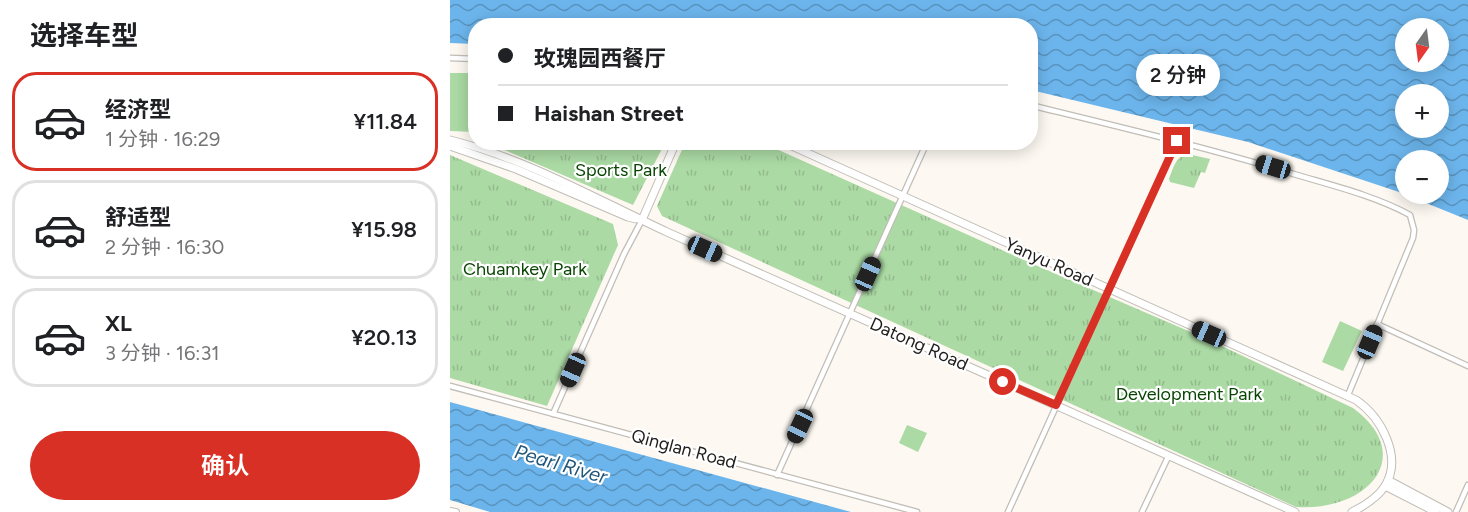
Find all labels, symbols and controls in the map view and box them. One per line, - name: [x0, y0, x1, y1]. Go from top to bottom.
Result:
- north arrow: [1395, 18, 1449, 72]
- map controls: [1395, 18, 1449, 204]
- text: 选择车型: [30, 19, 138, 52]
- text: 玫瑰园西餐厅: [534, 45, 666, 72]
- callout: 2 分钟: [1135, 54, 1219, 96]
- text: 2 分钟: [1150, 63, 1206, 87]
- button: +: [1395, 84, 1449, 138]
- icon: car: [33, 95, 87, 149]
- text: 经济型: [105, 96, 171, 123]
- text: Haishan Street: [534, 100, 684, 127]
- text: ¥11.84: [354, 108, 417, 135]
- text: 1 分钟 · 16:29: [105, 127, 220, 151]
- route end: [1163, 127, 1190, 154]
- button: −: [1395, 150, 1449, 204]
- car: [1253, 153, 1293, 181]
- park label: Sports Park: [575, 159, 667, 181]
- icon: car: [33, 203, 87, 257]
- text: 舒适型: [105, 204, 171, 231]
- text: ¥15.98: [351, 216, 417, 243]
- car: [685, 233, 725, 265]
- street label: Yanyu Road: [1001, 233, 1097, 291]
- text: 2 分钟 · 16:30: [105, 235, 224, 259]
- car: [852, 254, 884, 294]
- park label: Chuamkey Park: [463, 258, 587, 280]
- text: XL: [105, 310, 132, 337]
- icon: car: [33, 311, 87, 365]
- street label: Datong Road: [866, 313, 972, 375]
- car: [1189, 318, 1229, 350]
- car: [1355, 322, 1385, 362]
- text: ¥20.13: [351, 324, 417, 351]
- text: 3 分钟 · 16:31: [105, 341, 220, 365]
- car: [557, 350, 589, 390]
- route start: [989, 368, 1016, 395]
- park label: Development Park: [1116, 383, 1263, 405]
- car: [784, 406, 816, 446]
- street label: Qinglan Road: [629, 424, 739, 474]
- button: 确认: [30, 431, 420, 500]
- water label: Pearl River: [512, 439, 611, 489]

